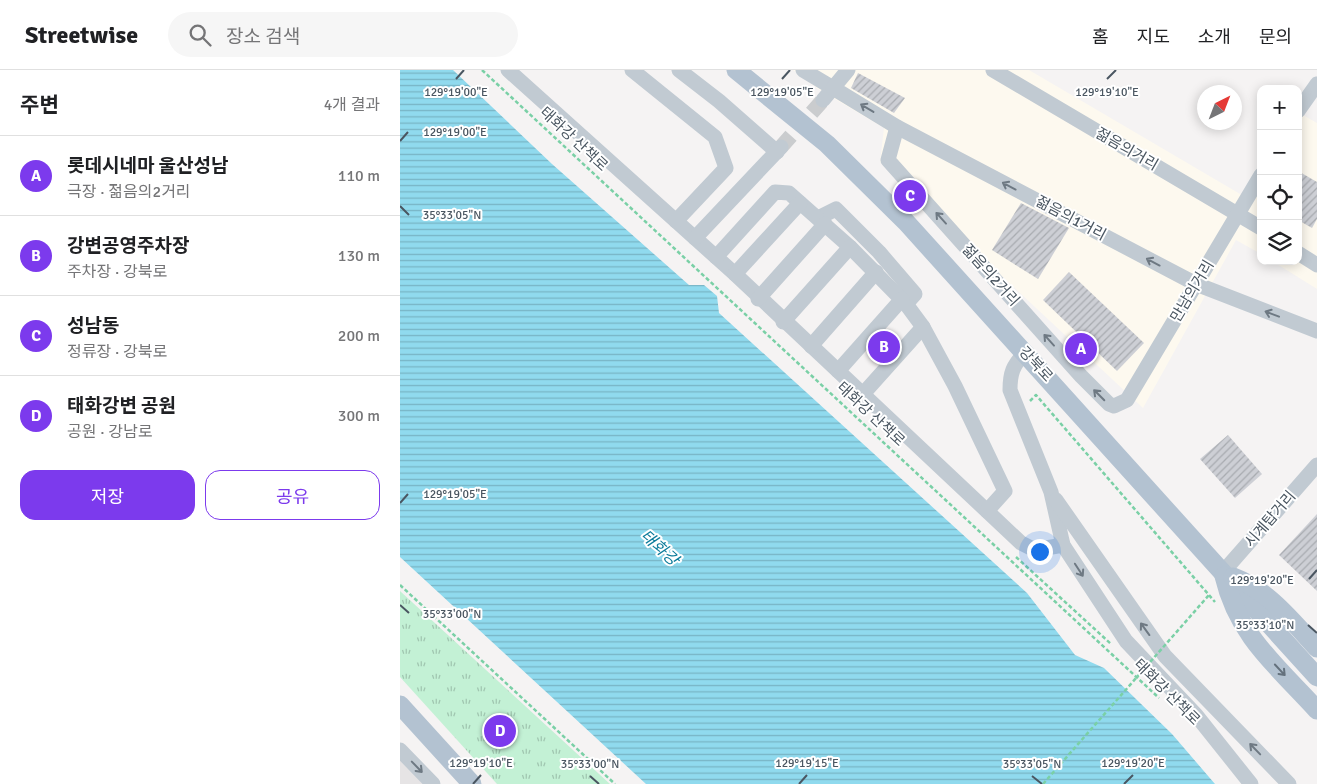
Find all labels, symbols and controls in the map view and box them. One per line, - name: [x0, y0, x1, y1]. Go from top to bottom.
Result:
- search box: [168, 12, 518, 57]
- text: Streetwise: [25, 20, 138, 50]
- icon: search: [186, 21, 214, 49]
- text: 장소 검색: [226, 25, 300, 49]
- text: 홈: [1092, 26, 1109, 48]
- text: 지도: [1137, 26, 1170, 48]
- text: 소개: [1198, 26, 1231, 48]
- text: 문의: [1259, 26, 1292, 48]
- text: 129°19'00"E: [424, 85, 488, 100]
- text: 129°19'05"E: [750, 85, 814, 100]
- text: 129°19'10"E: [1075, 85, 1139, 100]
- north arrow: [1197, 85, 1242, 130]
- map controls: [1257, 85, 1302, 265]
- button: +: [1257, 85, 1302, 130]
- text: 주변: [20, 92, 59, 118]
- text: 4개 결과: [324, 95, 380, 115]
- street label: 태화강 산책로: [536, 103, 612, 175]
- one-way arrow: [860, 103, 874, 113]
- street label: 젊음의거리: [1093, 124, 1161, 174]
- text: 129°19'00"E: [423, 125, 487, 140]
- button: −: [1257, 130, 1302, 175]
- text: 롯데시네마 울산성남: [67, 154, 229, 178]
- text: A: [31, 166, 41, 186]
- text: 110 m: [338, 166, 380, 186]
- button: locate: [1257, 175, 1302, 220]
- pin: C: [894, 177, 926, 215]
- one-way arrow: [1002, 181, 1017, 190]
- text: 극장 · 젊음의2거리: [67, 182, 191, 202]
- street label: 젊음의1거리: [1033, 192, 1109, 244]
- text: 35°33'05"N: [423, 208, 481, 223]
- one-way arrow: [935, 212, 946, 225]
- button: layers: [1257, 220, 1302, 265]
- text: 강변공영주차장: [67, 234, 189, 258]
- street label: 젊음의2거리: [959, 240, 1023, 310]
- text: B: [31, 246, 41, 266]
- text: 130 m: [338, 246, 380, 266]
- one-way arrow: [1146, 257, 1161, 266]
- street label: 만남의거리: [1167, 257, 1217, 325]
- text: 주차장 · 강북로: [67, 262, 167, 282]
- one-way arrow: [1264, 309, 1280, 318]
- text: 성남동: [67, 314, 119, 338]
- text: C: [31, 326, 41, 346]
- text: 200 m: [338, 326, 380, 346]
- pin: B: [868, 328, 900, 366]
- pin: A: [1065, 330, 1097, 368]
- one-way arrow: [1043, 333, 1055, 346]
- text: 정류장 · 강북로: [67, 342, 167, 362]
- street label: 강북로: [1015, 343, 1057, 385]
- street label: 태화강 산책로: [833, 378, 909, 450]
- one-way arrow: [1094, 389, 1106, 401]
- text: 태화강변 공원: [67, 394, 176, 418]
- text: D: [31, 406, 41, 426]
- text: 300 m: [338, 406, 380, 426]
- text: 공원 · 강남로: [67, 422, 153, 442]
- button: 저장: [20, 470, 195, 520]
- button: 공유: [205, 470, 380, 520]
- text: 129°19'05"E: [423, 487, 487, 502]
- street label: 시계탑거리: [1241, 487, 1299, 551]
- water label: 태화강: [636, 526, 684, 571]
- your location: [1027, 539, 1053, 565]
- one-way arrow: [1074, 563, 1085, 577]
- text: 129°19'20"E: [1230, 573, 1294, 588]
- text: 35°33'00"N: [423, 607, 481, 622]
- text: 35°33'10"N: [1236, 618, 1294, 633]
- one-way arrow: [1140, 623, 1151, 636]
- street label: 태화강 산책로: [1130, 655, 1204, 729]
- one-way arrow: [1274, 663, 1286, 676]
- pin: D: [484, 712, 516, 750]
- one-way arrow: [1249, 742, 1261, 755]
- text: 129°19'10"E: [449, 756, 513, 771]
- text: 129°19'15"E: [775, 756, 839, 771]
- text: 129°19'20"E: [1101, 756, 1165, 771]
- text: 35°33'00"N: [561, 757, 619, 772]
- text: 35°33'05"N: [1003, 757, 1061, 772]
- one-way arrow: [411, 761, 423, 773]

